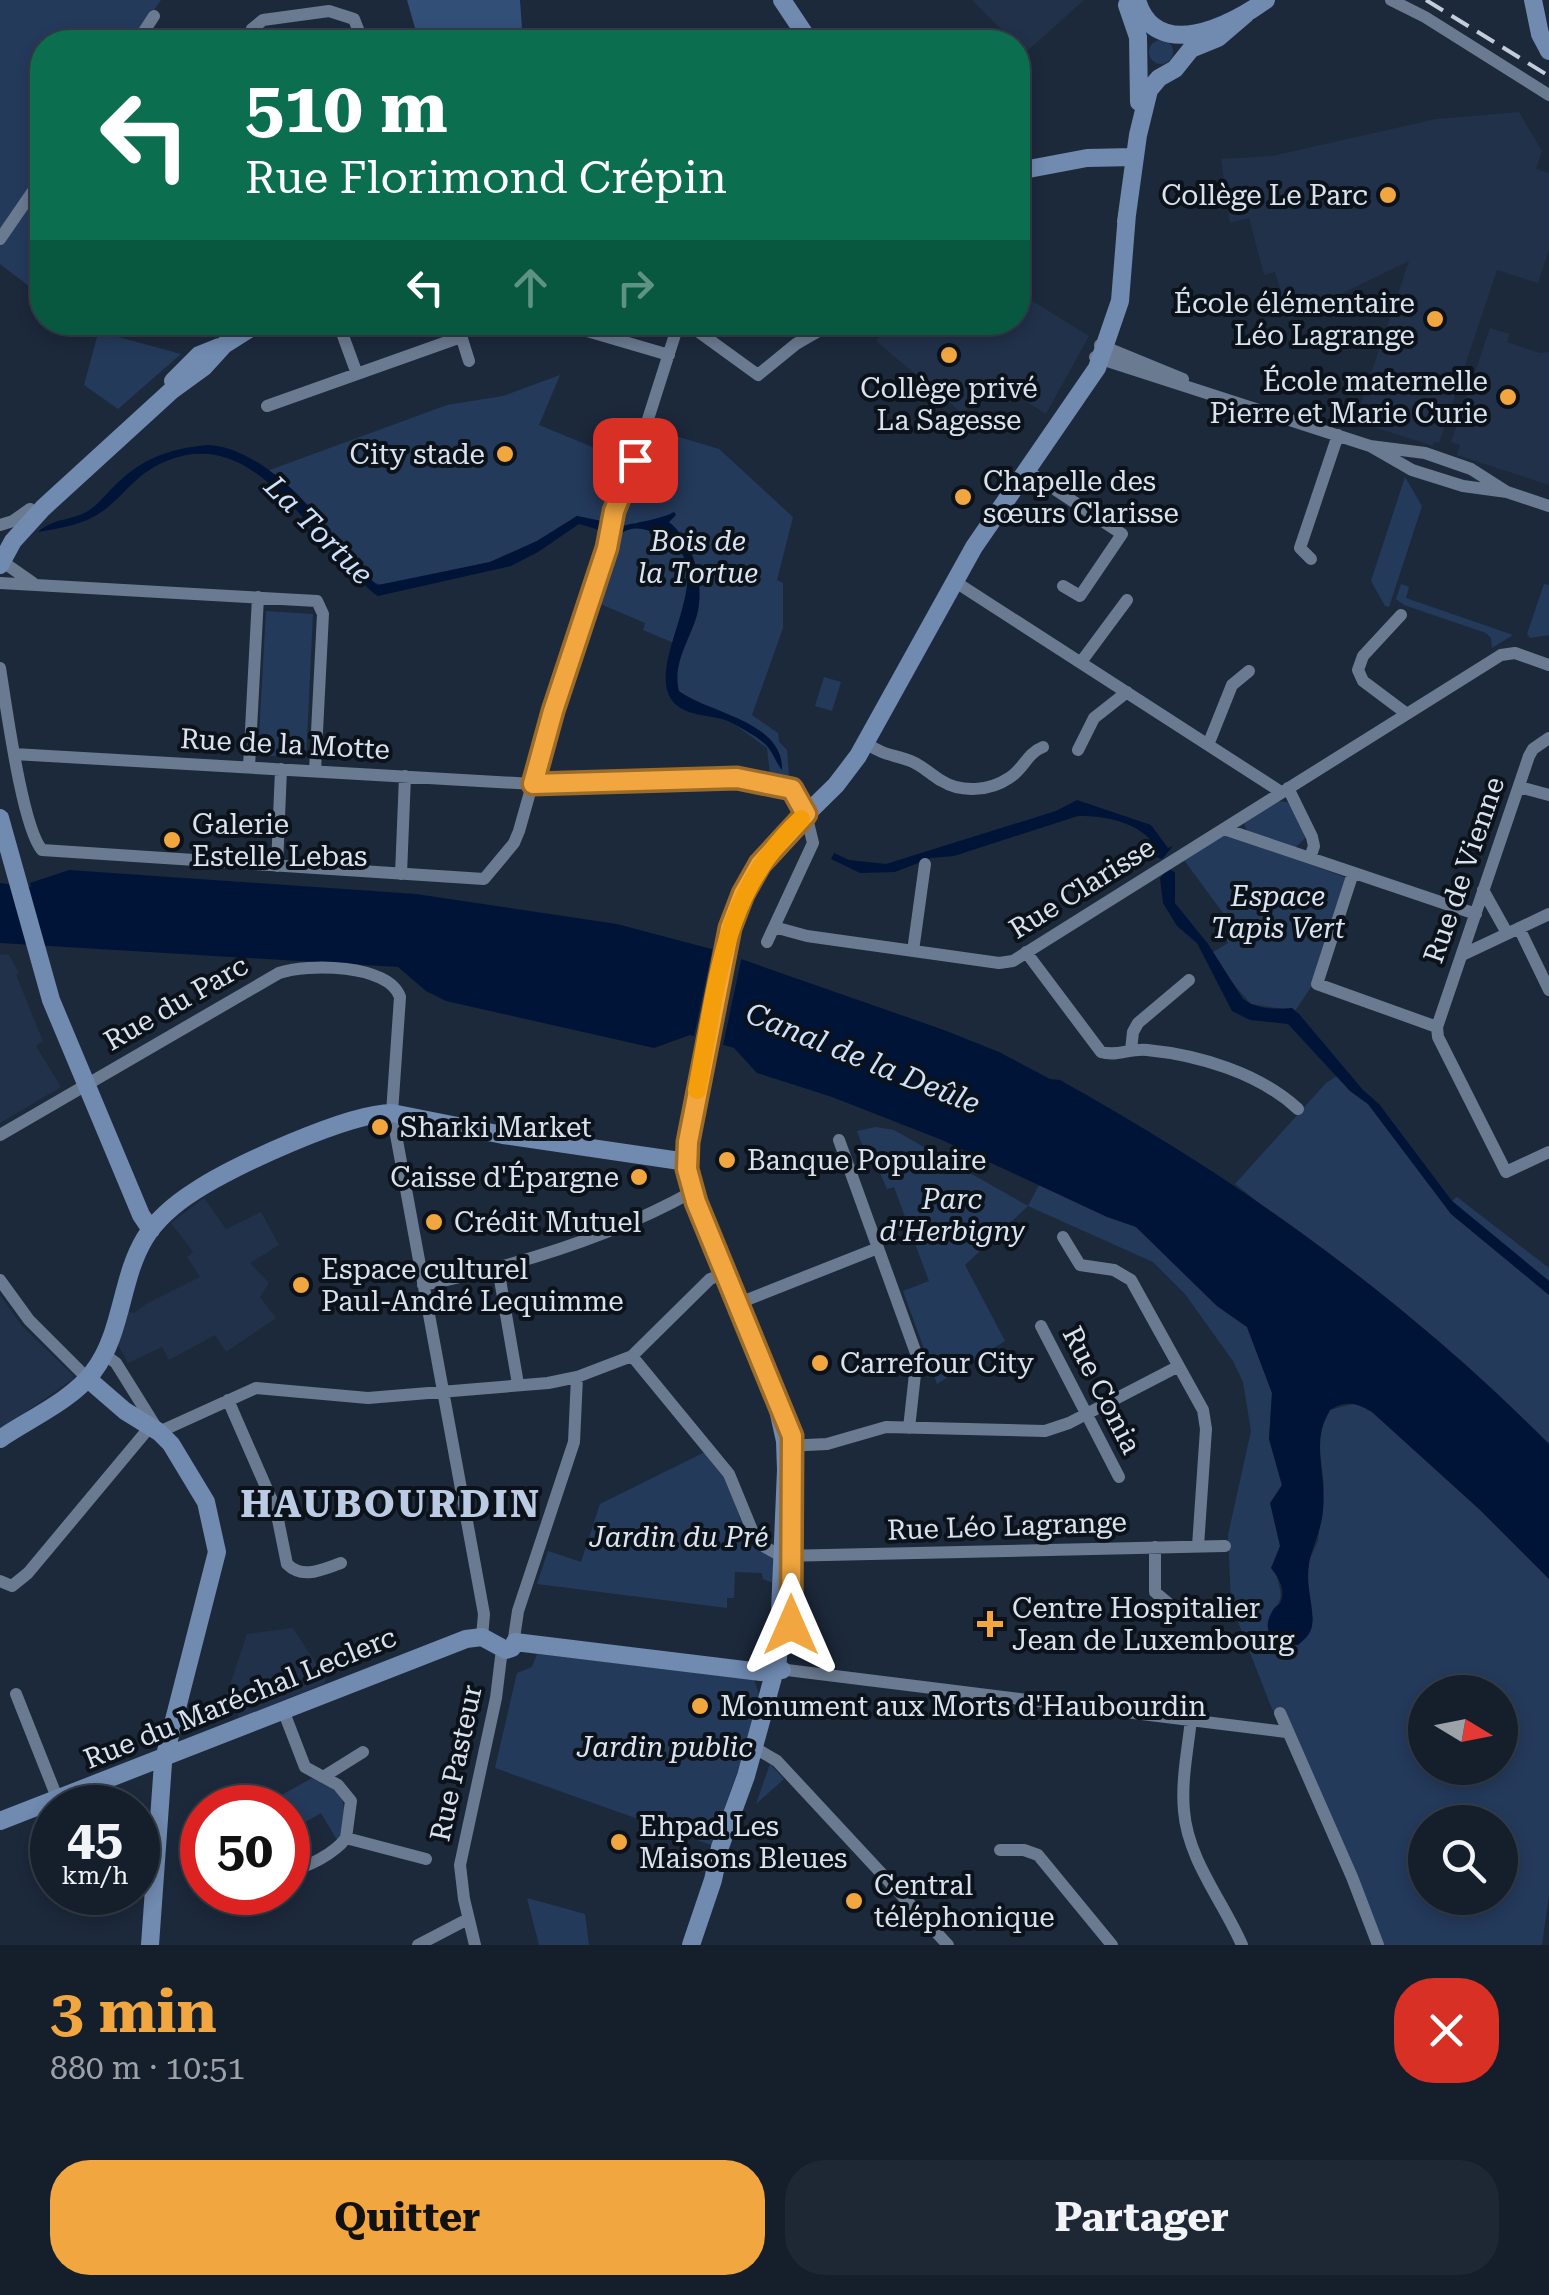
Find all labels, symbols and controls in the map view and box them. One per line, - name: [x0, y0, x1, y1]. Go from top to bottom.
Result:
- text: 510 m: [245, 67, 448, 149]
- icon: left: [80, 70, 210, 200]
- text: Rue Florimond Crépin: [245, 151, 727, 204]
- place label: Collège Le Parc: [1161, 179, 1368, 212]
- marker: Collège Le Parc: [1377, 184, 1399, 206]
- icon: left: [398, 260, 453, 315]
- icon: ahead: [503, 260, 558, 315]
- icon: right: [608, 260, 663, 315]
- place label: École élémentaire Léo Lagrange: [1174, 286, 1415, 352]
- marker: École élémentaire Léo Lagrange: [1424, 308, 1446, 330]
- marker: Collège privé La Sagesse: [938, 344, 960, 366]
- place label: École maternelle Pierre et Marie Curie: [1210, 364, 1488, 430]
- place label: Collège privé La Sagesse: [860, 372, 1038, 437]
- marker: École maternelle Pierre et Marie Curie: [1497, 386, 1519, 408]
- pin: [593, 418, 678, 503]
- icon: arrive: [608, 433, 663, 488]
- place label: City stade: [350, 438, 485, 471]
- marker: City stade: [494, 443, 516, 465]
- place label: Chapelle des sœurs Clarisse: [983, 465, 1179, 530]
- water label: La Tortue: [257, 468, 380, 591]
- marker: Chapelle des sœurs Clarisse: [952, 486, 974, 508]
- park label: Bois de la Tortue: [638, 525, 758, 590]
- street label: Rue de la Motte: [179, 722, 391, 766]
- street label: Rue de Vienne: [1417, 773, 1511, 967]
- place label: Galerie Estelle Lebas: [192, 808, 367, 873]
- marker: Galerie Estelle Lebas: [161, 829, 183, 851]
- street label: Rue Clarisse: [1003, 830, 1161, 946]
- park label: Espace Tapis Vert: [1211, 880, 1346, 945]
- street label: Rue du Parc: [98, 949, 254, 1057]
- water label: Canal de la Deûle: [741, 995, 985, 1121]
- place label: Sharki Market: [400, 1111, 592, 1144]
- marker: Sharki Market: [369, 1116, 391, 1138]
- place label: Banque Populaire: [747, 1144, 986, 1177]
- marker: Banque Populaire: [716, 1149, 738, 1171]
- place label: Caisse d'Épargne: [390, 1160, 619, 1194]
- marker: Caisse d'Épargne: [628, 1166, 650, 1188]
- park label: Parc d'Herbigny: [879, 1183, 1026, 1248]
- place label: Crédit Mutuel: [454, 1206, 641, 1239]
- marker: Crédit Mutuel: [423, 1211, 445, 1233]
- place label: Espace culturel Paul-André Lequimme: [321, 1253, 624, 1318]
- marker: Espace culturel Paul-André Lequimme: [290, 1274, 312, 1296]
- street label: Rue Conia: [1056, 1321, 1148, 1459]
- place label: Carrefour City: [840, 1347, 1034, 1380]
- marker: Carrefour City: [809, 1352, 831, 1374]
- district label: HAUBOURDIN: [240, 1482, 542, 1526]
- street label: Rue Léo Lagrange: [887, 1505, 1127, 1547]
- park label: Jardin du Pré: [589, 1521, 768, 1554]
- position arrow: [739, 1573, 843, 1677]
- place label: Centre Hospitalier Jean de Luxembourg: [1012, 1592, 1294, 1657]
- marker: Centre Hospitalier Jean de Luxembourg: [977, 1611, 1003, 1637]
- street label: Rue du Maréchal Leclerc: [79, 1620, 401, 1776]
- north arrow: [1408, 1675, 1518, 1785]
- map controls: [1408, 1675, 1518, 1915]
- street label: Rue Pasteur: [423, 1682, 489, 1844]
- place label: Monument aux Morts d'Haubourdin: [720, 1690, 1206, 1723]
- marker: Monument aux Morts d'Haubourdin: [689, 1695, 711, 1717]
- park label: Jardin public: [576, 1731, 753, 1764]
- speed limit sign: 50: [180, 1785, 310, 1915]
- button: search: [1408, 1805, 1518, 1915]
- text: 45: [67, 1809, 123, 1867]
- place label: Ehpad Les Maisons Bleues: [639, 1810, 847, 1875]
- marker: Ehpad Les Maisons Bleues: [608, 1831, 630, 1853]
- text: km/h: [62, 1861, 128, 1890]
- place label: Central téléphonique: [874, 1869, 1055, 1934]
- marker: Central téléphonique: [843, 1890, 865, 1912]
- text: 3 min: [50, 1976, 217, 2047]
- button: close: [1394, 1978, 1499, 2083]
- text: 880 m · 10:51: [50, 2049, 245, 2087]
- button: Quitter: [50, 2160, 765, 2275]
- button: Partager: [785, 2160, 1499, 2275]

